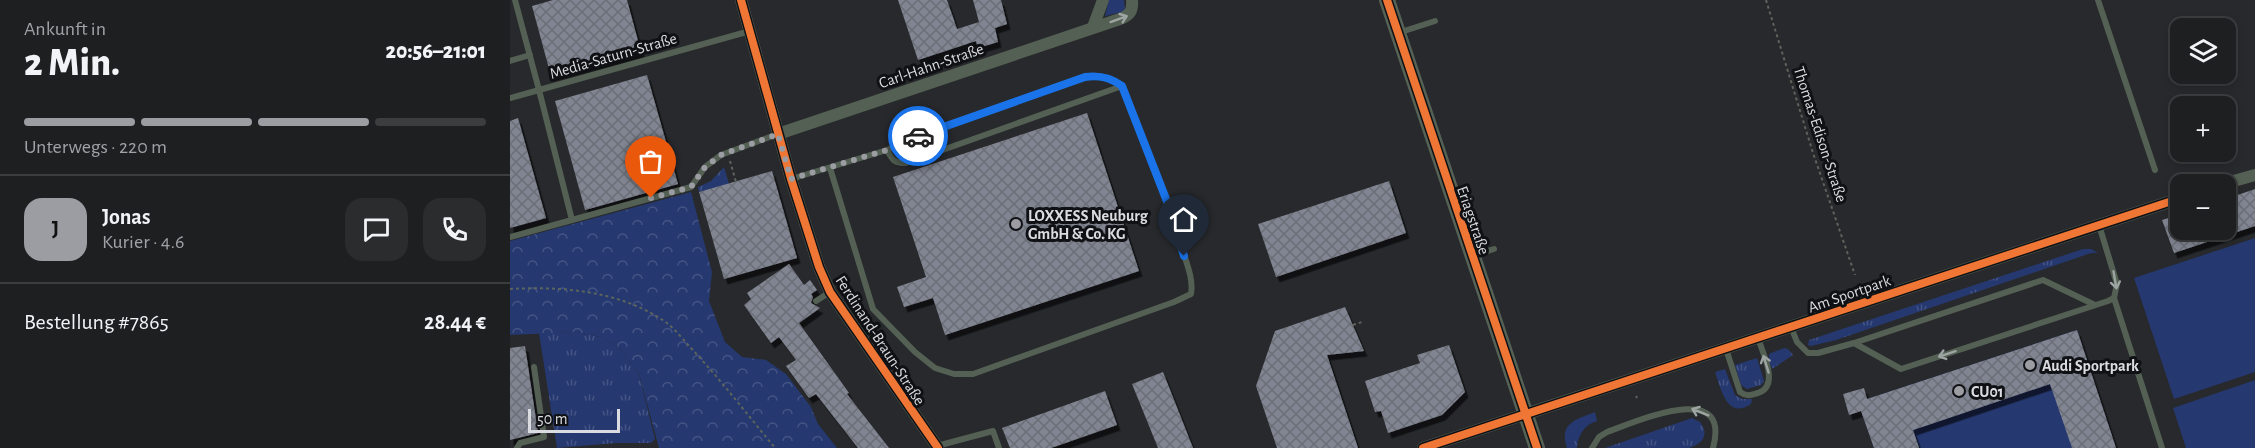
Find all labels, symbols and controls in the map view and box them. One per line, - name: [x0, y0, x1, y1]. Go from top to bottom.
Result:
- one-way arrow: [1109, 12, 1128, 23]
- map controls: [2170, 18, 2236, 240]
- button: layers: [2170, 18, 2236, 84]
- text: Ankunft in: [24, 19, 106, 39]
- street label: Media-Saturn-Straße: [548, 30, 679, 82]
- text: 20:56–21:01: [386, 40, 486, 62]
- street label: Carl-Hahn-Straße: [877, 41, 986, 91]
- text: 2 Min.: [24, 44, 120, 83]
- street label: Thomas-Edison-Straße: [1791, 64, 1850, 204]
- button: +: [2170, 96, 2236, 162]
- courier: [888, 106, 948, 166]
- icon: car: [902, 120, 935, 153]
- pin: [625, 136, 676, 198]
- text: Unterwegs · 220 m: [24, 137, 167, 157]
- icon: bag: [634, 145, 667, 178]
- button: −: [2170, 174, 2236, 240]
- street label: Eriagstraße: [1454, 184, 1492, 257]
- pin: [1158, 194, 1209, 256]
- button: chat: [345, 198, 408, 261]
- button: phone: [423, 198, 486, 261]
- icon: home: [1167, 203, 1200, 236]
- text: Jonas: [102, 206, 150, 228]
- place label: LOXXESS Neuburg GmbH & Co. KG: [1028, 208, 1149, 242]
- marker: LOXXESS Neuburg GmbH & Co. KG: [1009, 217, 1023, 231]
- text: J: [52, 218, 59, 240]
- text: Kurier · 4.6: [102, 232, 184, 252]
- one-way arrow: [2110, 270, 2121, 289]
- street label: Am Sportpark: [1806, 272, 1893, 316]
- street label: Ferdinand-Braun-Straße: [832, 273, 928, 408]
- text: Bestellung #7865: [24, 311, 169, 333]
- text: 28.44 €: [424, 311, 486, 333]
- one-way arrow: [1938, 349, 1957, 360]
- one-way arrow: [1760, 355, 1771, 374]
- marker: Audi Sportpark: [2023, 358, 2037, 372]
- place label: Audi Sportpark: [2042, 358, 2139, 374]
- marker: CU01: [1952, 384, 1966, 398]
- place label: CU01: [1971, 384, 2004, 400]
- one-way arrow: [1691, 405, 1710, 416]
- scale bar: [528, 406, 620, 434]
- text: 50 m: [537, 411, 568, 427]

